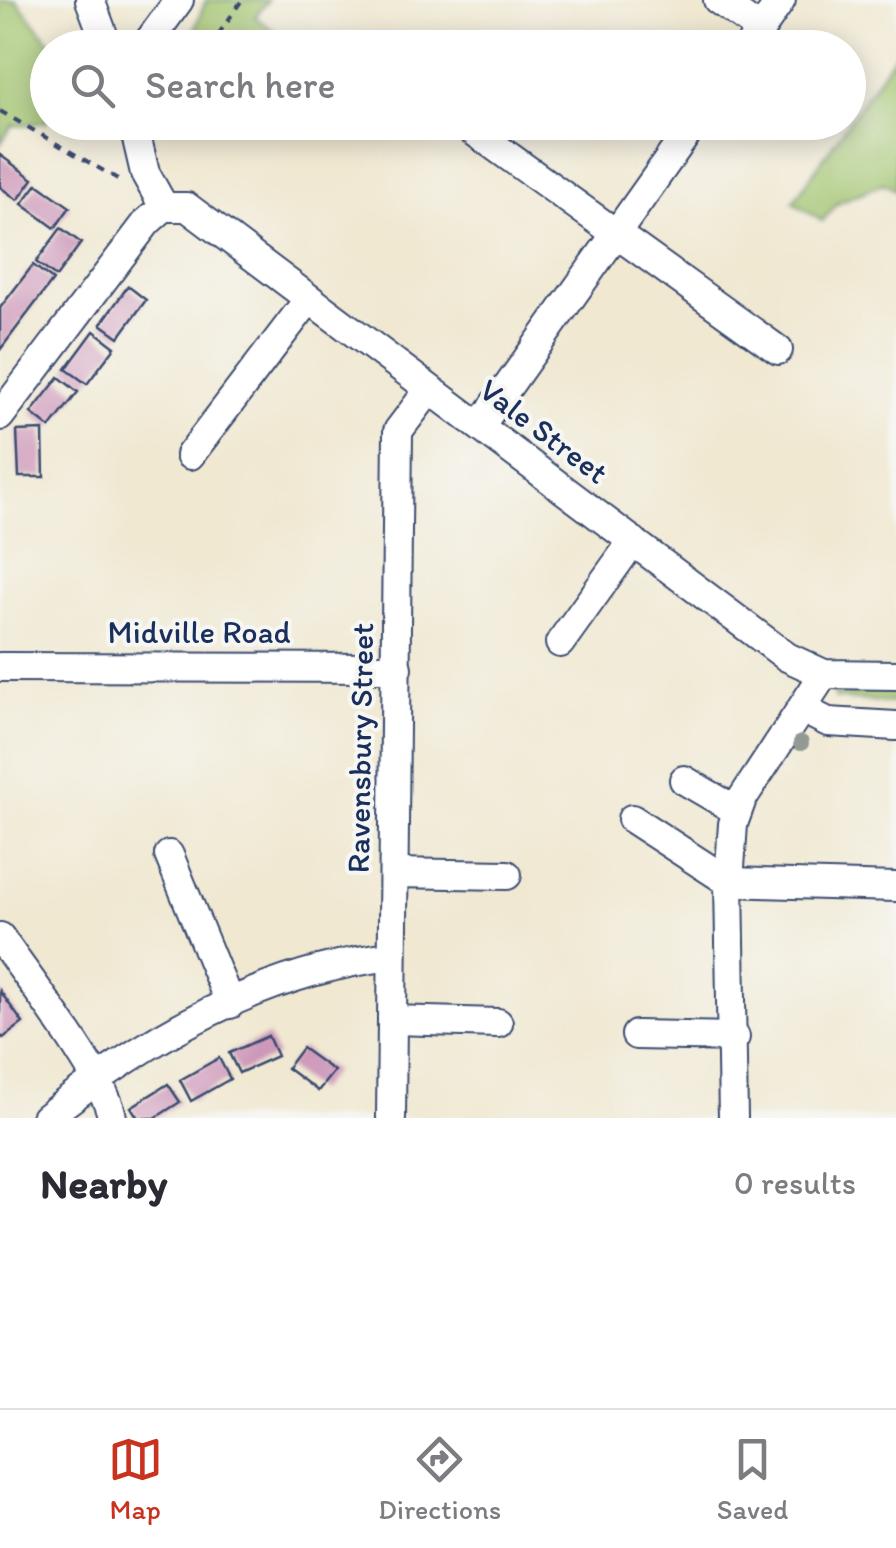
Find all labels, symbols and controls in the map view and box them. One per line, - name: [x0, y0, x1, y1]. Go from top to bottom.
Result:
- search box: [30, 30, 866, 140]
- icon: search: [65, 58, 120, 113]
- text: Search here: [145, 62, 336, 108]
- street label: Vale Street: [472, 370, 616, 492]
- street label: Midville Road: [107, 613, 291, 651]
- street label: Ravensbury Street: [339, 622, 381, 874]
- text: Nearby: [40, 1158, 167, 1209]
- text: 0 results: [734, 1164, 856, 1202]
- tab: Map: [108, 1432, 163, 1526]
- tab: Directions: [378, 1432, 501, 1526]
- tab: Saved: [717, 1432, 788, 1526]

